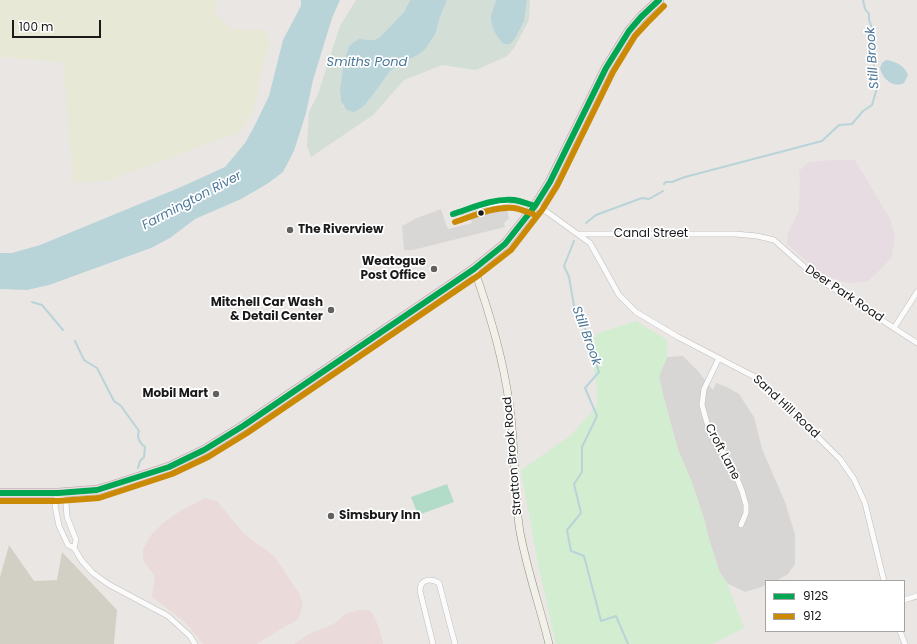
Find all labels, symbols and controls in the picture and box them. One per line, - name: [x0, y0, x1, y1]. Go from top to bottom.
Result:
- scale bar: [14, 12, 103, 38]
- text: 100 m: [19, 18, 53, 35]
- water label: Still Brook: [863, 27, 883, 89]
- water label: Smiths Pond: [327, 55, 407, 71]
- water label: Farmington River: [140, 168, 244, 234]
- unlabelled marker: [476, 208, 486, 218]
- place label: The Riverview: [298, 223, 383, 237]
- marker: The Riverview: [285, 225, 295, 235]
- street label: Canal Street: [614, 227, 688, 241]
- place label: Weatogue Post Office: [360, 255, 426, 283]
- street label: Deer Park Road: [802, 263, 886, 325]
- marker: Weatogue Post Office: [429, 264, 439, 274]
- place label: Mitchell Car Wash & Detail Center: [211, 296, 323, 324]
- water label: Still Brook: [568, 304, 604, 368]
- marker: Mitchell Car Wash & Detail Center: [326, 305, 336, 315]
- street label: Sand Hill Road: [750, 373, 822, 441]
- place label: Mobil Mart: [142, 387, 208, 401]
- marker: Mobil Mart: [211, 389, 221, 399]
- street label: Stratton Brook Road: [501, 396, 525, 516]
- street label: Croft Lane: [701, 422, 743, 482]
- place label: Simsbury Inn: [339, 509, 421, 523]
- marker: Simsbury Inn: [326, 511, 336, 521]
- legend: [765, 580, 905, 632]
- text: 912S: [803, 587, 828, 604]
- text: 912: [803, 607, 821, 624]

